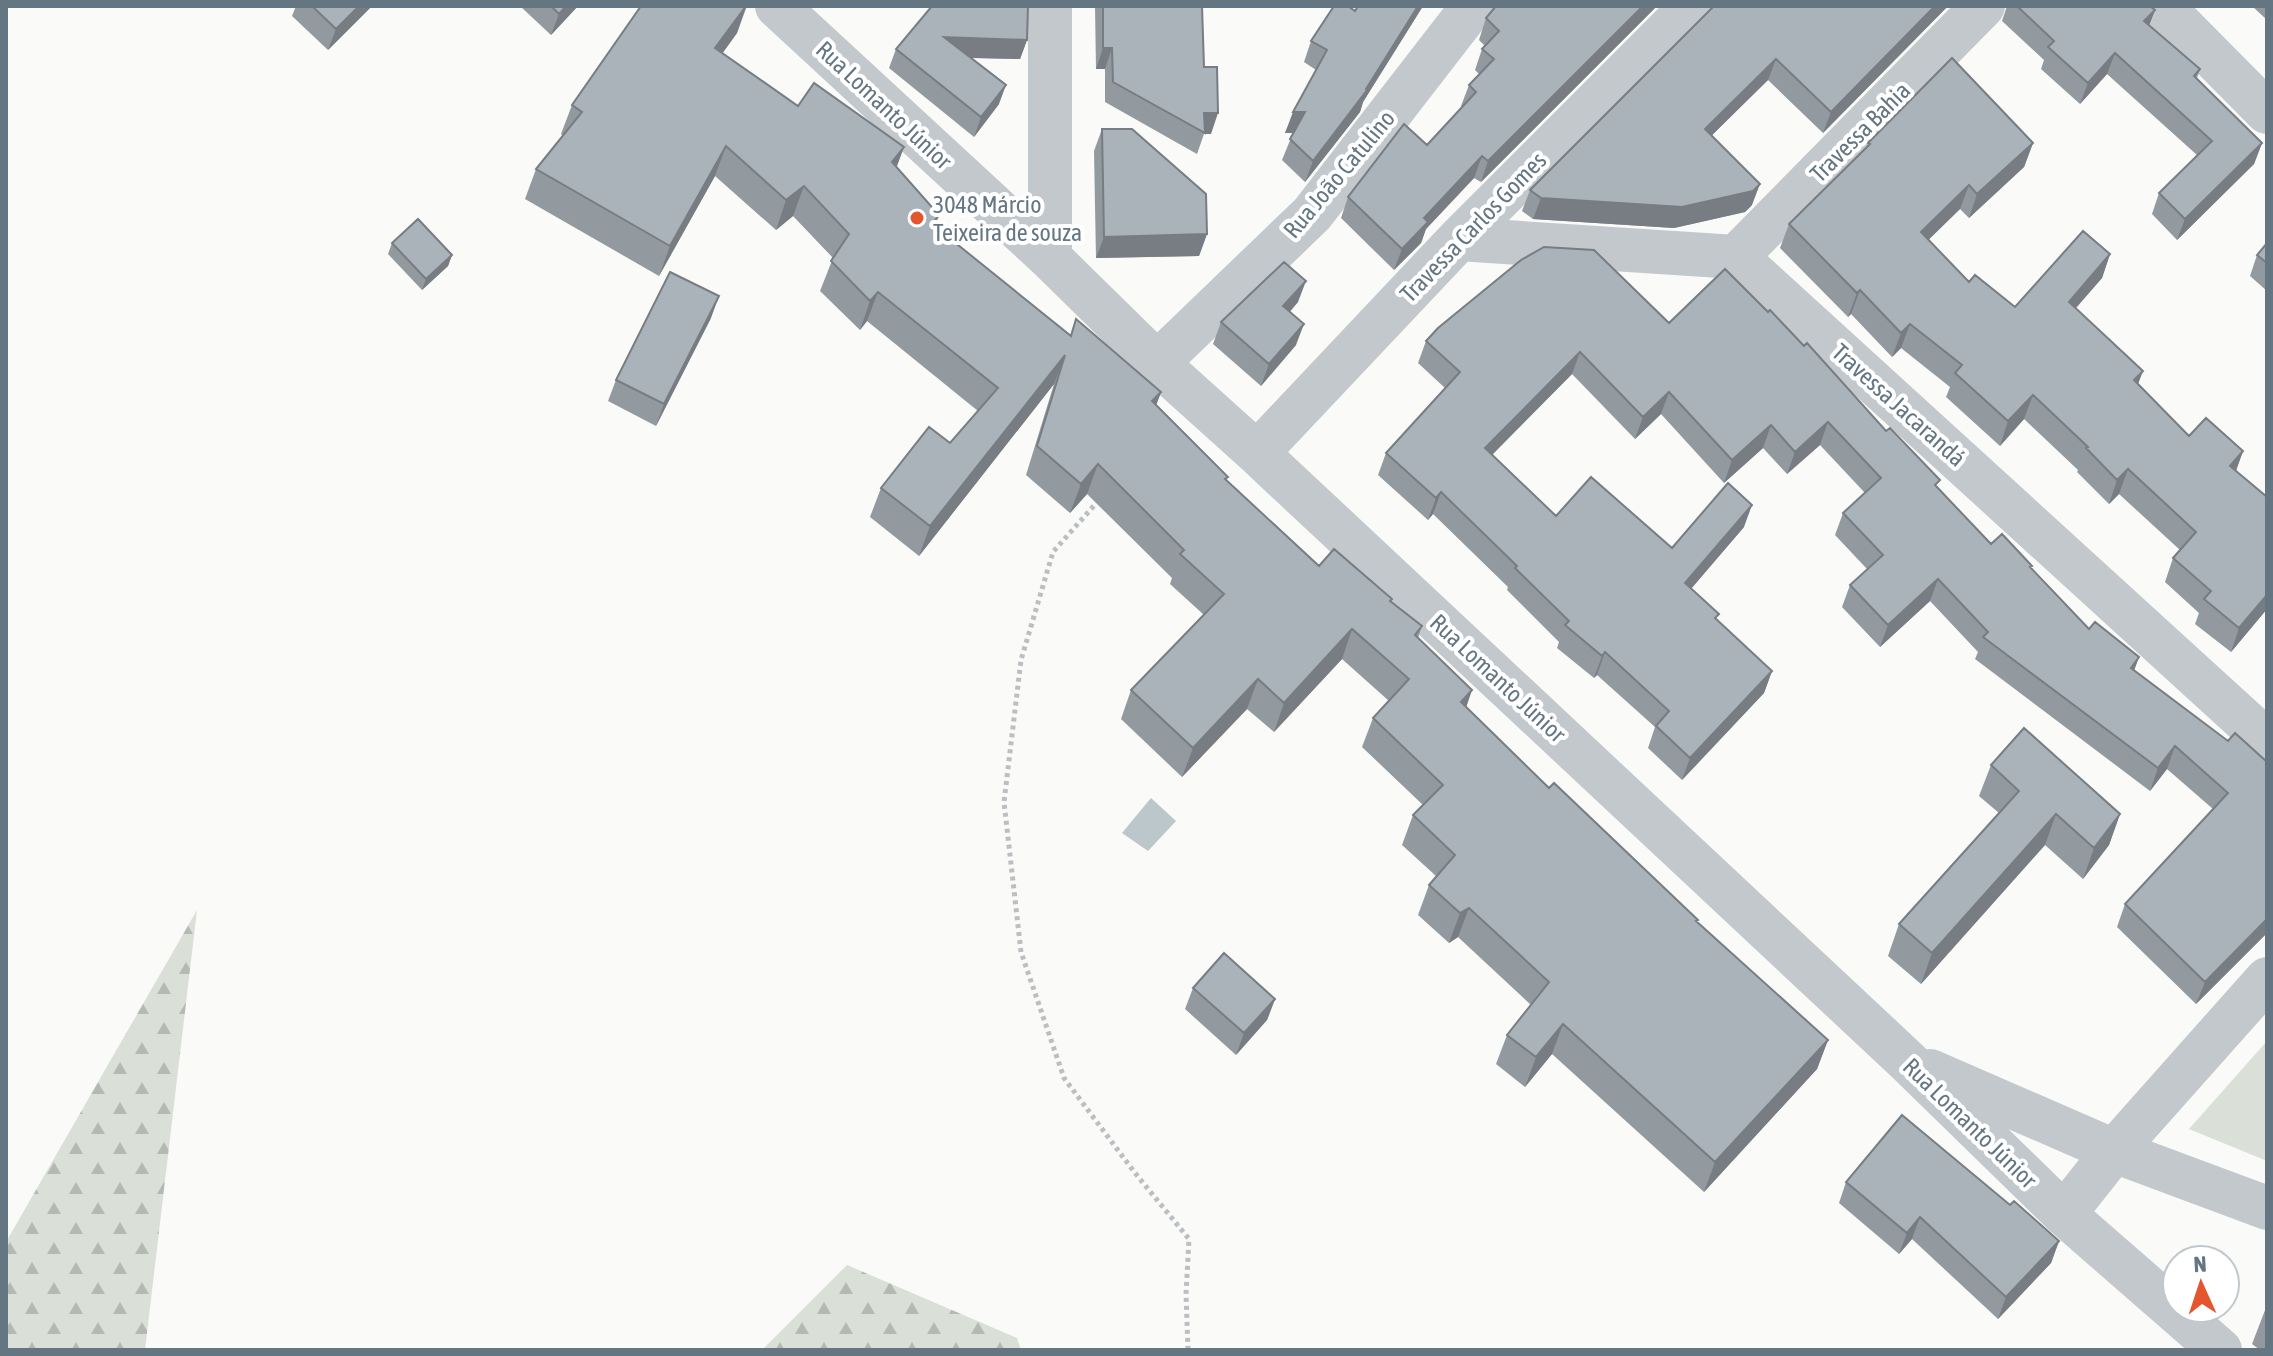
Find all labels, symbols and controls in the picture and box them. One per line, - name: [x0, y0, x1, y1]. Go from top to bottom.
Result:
- street label: Rua Lomanto Júnior: [811, 36, 958, 175]
- street label: Travessa Bahia: [1805, 77, 1915, 187]
- street label: Rua João Catulino: [1278, 105, 1400, 243]
- street label: Travessa Carlos Gomes: [1395, 147, 1551, 307]
- place label: 3048 Márcio Teixeira de souza: [933, 191, 1082, 246]
- marker: 3048 Márcio Teixeira de souza: [908, 209, 926, 227]
- street label: Travessa Jacarandá: [1827, 338, 1971, 472]
- street label: Rua Lomanto Júnior: [1425, 609, 1572, 748]
- street label: Rua Lomanto Júnior: [1898, 1053, 2043, 1194]
- north arrow: [2161, 1244, 2241, 1324]
- text: N: [2193, 1251, 2207, 1277]

